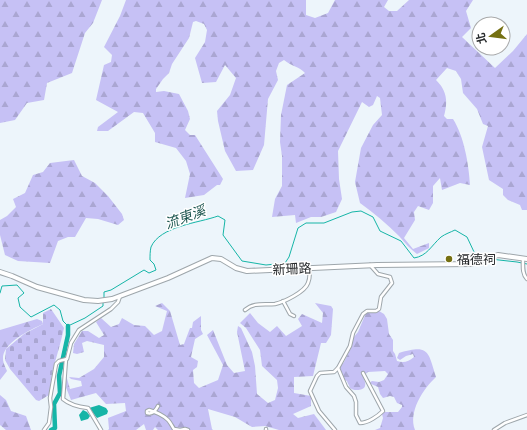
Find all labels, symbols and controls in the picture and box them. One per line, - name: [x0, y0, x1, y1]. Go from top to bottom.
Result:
- north arrow: [471, 16, 511, 56]
- text: 北: [474, 32, 488, 45]
- water label: 流東溪: [163, 202, 209, 232]
- place label: 福德祠: [457, 252, 496, 267]
- marker: 福德祠: [444, 254, 454, 264]
- street label: 新珊路: [272, 260, 312, 278]

